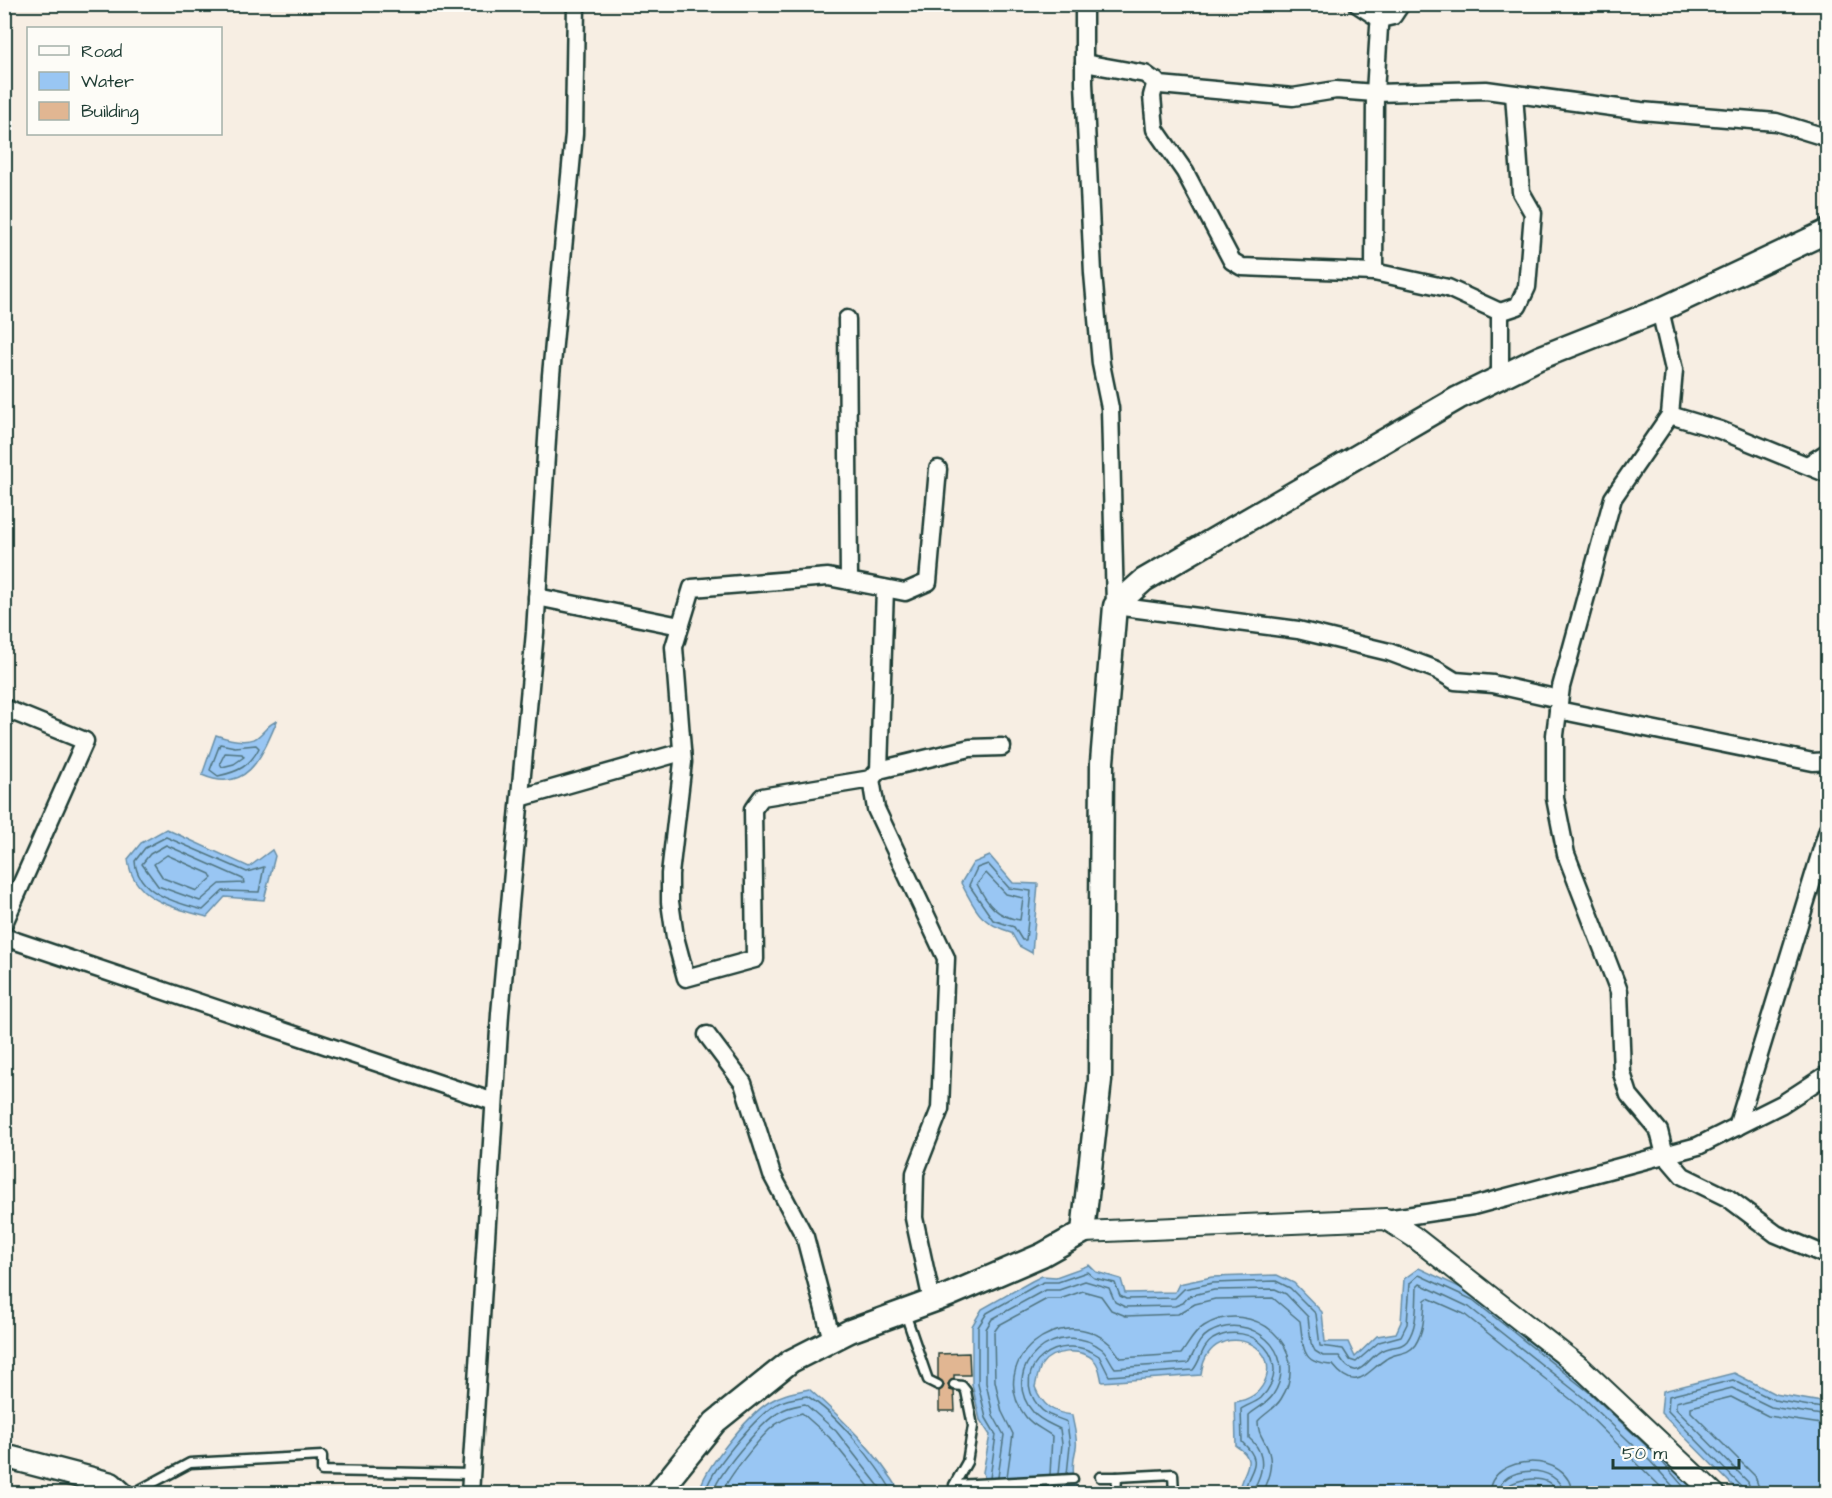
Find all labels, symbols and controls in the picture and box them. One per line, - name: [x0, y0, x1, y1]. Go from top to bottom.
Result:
- legend: [27, 27, 222, 135]
- text: Road: [81, 39, 122, 64]
- text: Water: [81, 69, 134, 94]
- text: Building: [81, 99, 139, 125]
- scale bar: [1613, 1432, 1739, 1470]
- text: 50 m: [1622, 1441, 1667, 1466]

